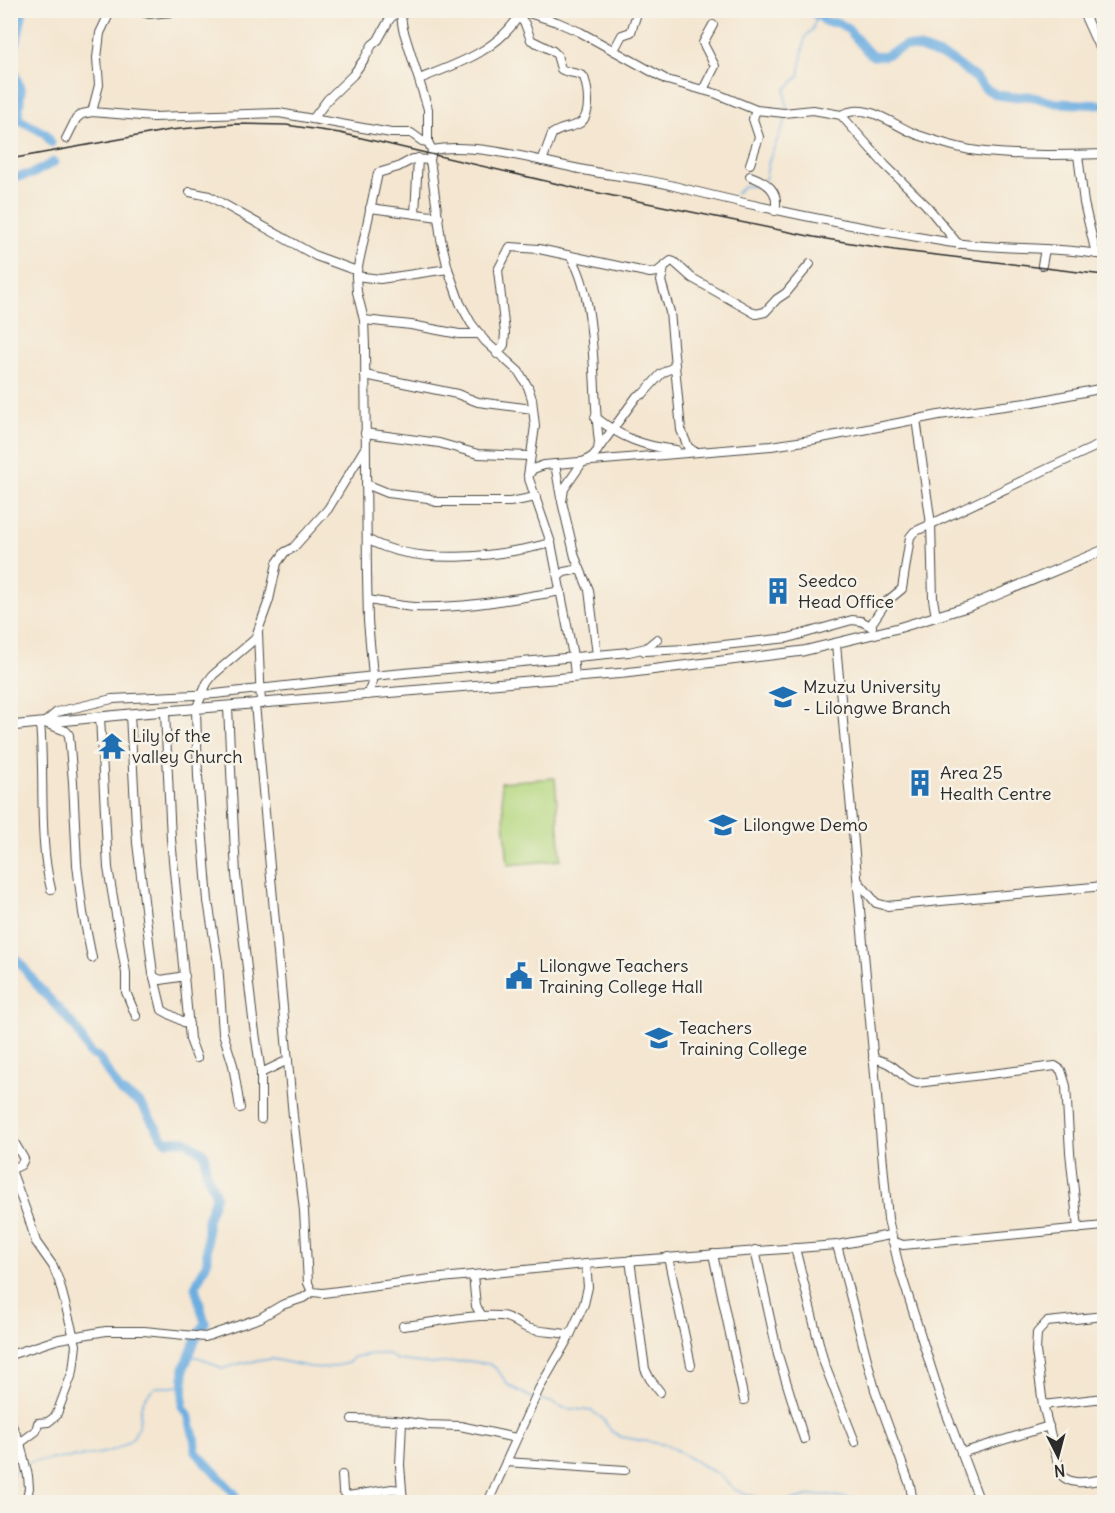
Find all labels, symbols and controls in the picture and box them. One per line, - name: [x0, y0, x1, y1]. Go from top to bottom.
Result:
- place label: Seedco Head Office: [798, 569, 894, 613]
- building icon: Seedco Head Office: [763, 576, 793, 606]
- place label: Mzuzu University - Lilongwe Branch: [803, 675, 951, 719]
- school or university icon: Mzuzu University - Lilongwe Branch: [768, 682, 798, 712]
- place label: Lily of the valley Church: [132, 724, 243, 768]
- temple icon: Lily of the valley Church: [97, 731, 127, 761]
- place label: Area 25 Health Centre: [940, 761, 1051, 805]
- building icon: Area 25 Health Centre: [905, 768, 935, 798]
- school or university icon: Lilongwe Demo: [708, 810, 738, 840]
- place label: Lilongwe Demo: [743, 813, 868, 836]
- place label: Lilongwe Teachers Training College Hall: [539, 954, 703, 998]
- public building icon: Lilongwe Teachers Training College Hall: [504, 961, 534, 991]
- place label: Teachers Training College: [679, 1016, 807, 1060]
- school or university icon: Teachers Training College: [644, 1023, 674, 1053]
- north arrow: [1028, 1426, 1088, 1486]
- text: N: [1053, 1460, 1066, 1481]

